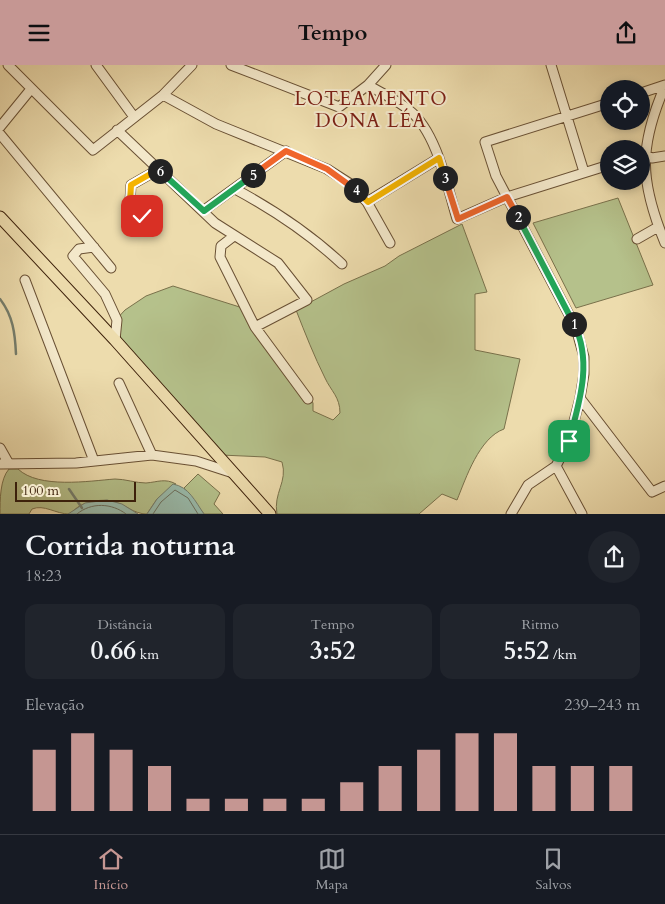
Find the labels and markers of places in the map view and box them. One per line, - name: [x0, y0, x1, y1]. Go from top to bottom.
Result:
- pin: 6: [148, 159, 172, 183]
- pin: 5: [240, 163, 266, 187]
- pin: 3: [432, 165, 458, 191]
- pin: 4: [344, 177, 368, 203]
- pin: [121, 195, 163, 237]
- pin: 2: [506, 205, 530, 229]
- pin: 1: [562, 311, 586, 337]
- pin: [548, 420, 590, 462]

